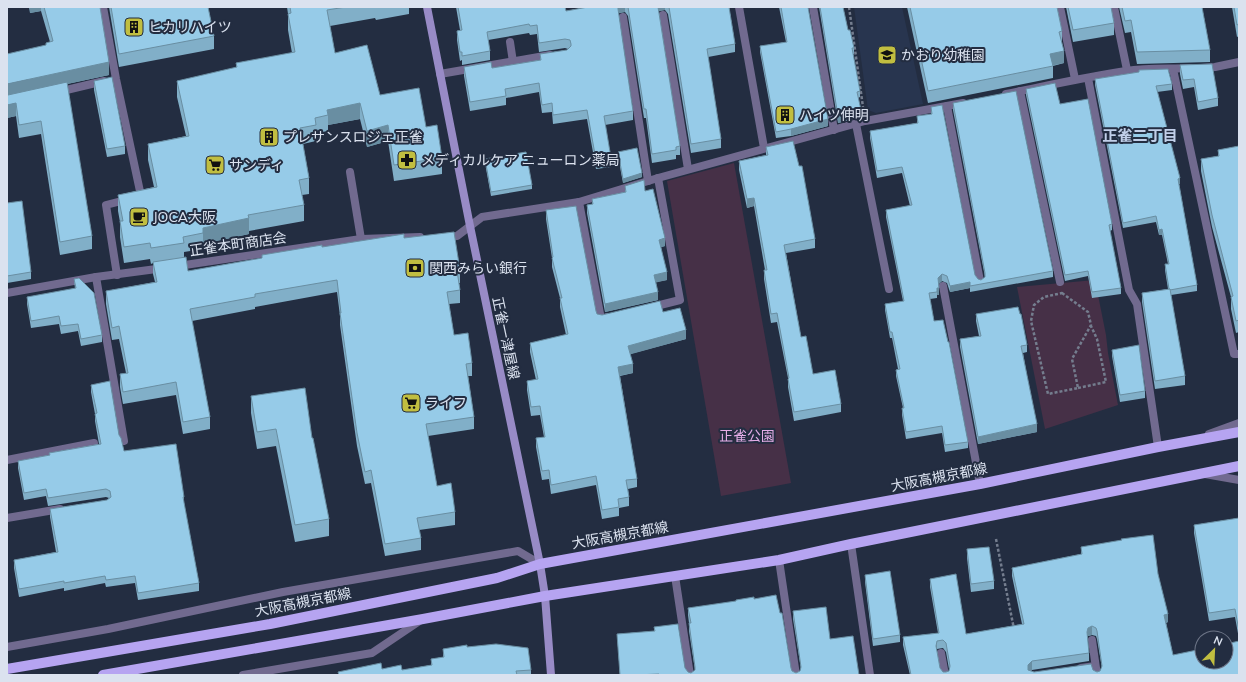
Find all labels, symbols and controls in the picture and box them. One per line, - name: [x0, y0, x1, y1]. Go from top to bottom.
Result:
- building icon: ヒカリハイツ: [123, 16, 145, 38]
- place label: ヒカリハイツ: [148, 18, 232, 36]
- school or university icon: かおり幼稚園: [876, 44, 898, 66]
- place label: かおり幼稚園: [901, 46, 985, 64]
- building icon: ハイツ伸明: [774, 104, 796, 126]
- place label: ハイツ伸明: [799, 106, 869, 124]
- building icon: プレサンスロジェ正雀: [258, 126, 280, 148]
- district label: 正雀二丁目: [1102, 126, 1178, 145]
- place label: プレサンスロジェ正雀: [283, 128, 423, 146]
- pharmacy icon: メディカルケア ニューロン薬局: [396, 149, 418, 171]
- place label: メディカルケア ニューロン薬局: [421, 151, 620, 169]
- supermarket icon: サンディ: [204, 154, 226, 176]
- place label: サンディ: [229, 156, 284, 174]
- cafe icon: JOCA大阪: [128, 206, 150, 228]
- place label: JOCA大阪: [153, 208, 216, 226]
- street label: 正雀本町商店会: [188, 228, 288, 260]
- bank icon: 関西みらい銀行: [404, 257, 426, 279]
- place label: 関西みらい銀行: [429, 259, 527, 277]
- street label: 正雀一津屋線: [488, 295, 524, 381]
- supermarket icon: ライフ: [400, 392, 422, 414]
- place label: ライフ: [425, 394, 467, 412]
- park label: 正雀公園: [719, 427, 775, 445]
- street label: 大阪高槻京都線: [889, 459, 989, 495]
- street label: 大阪高槻京都線: [570, 518, 670, 552]
- street label: 大阪高槻京都線: [253, 584, 353, 620]
- north arrow: [1194, 630, 1234, 670]
- text: N: [1211, 633, 1225, 649]

